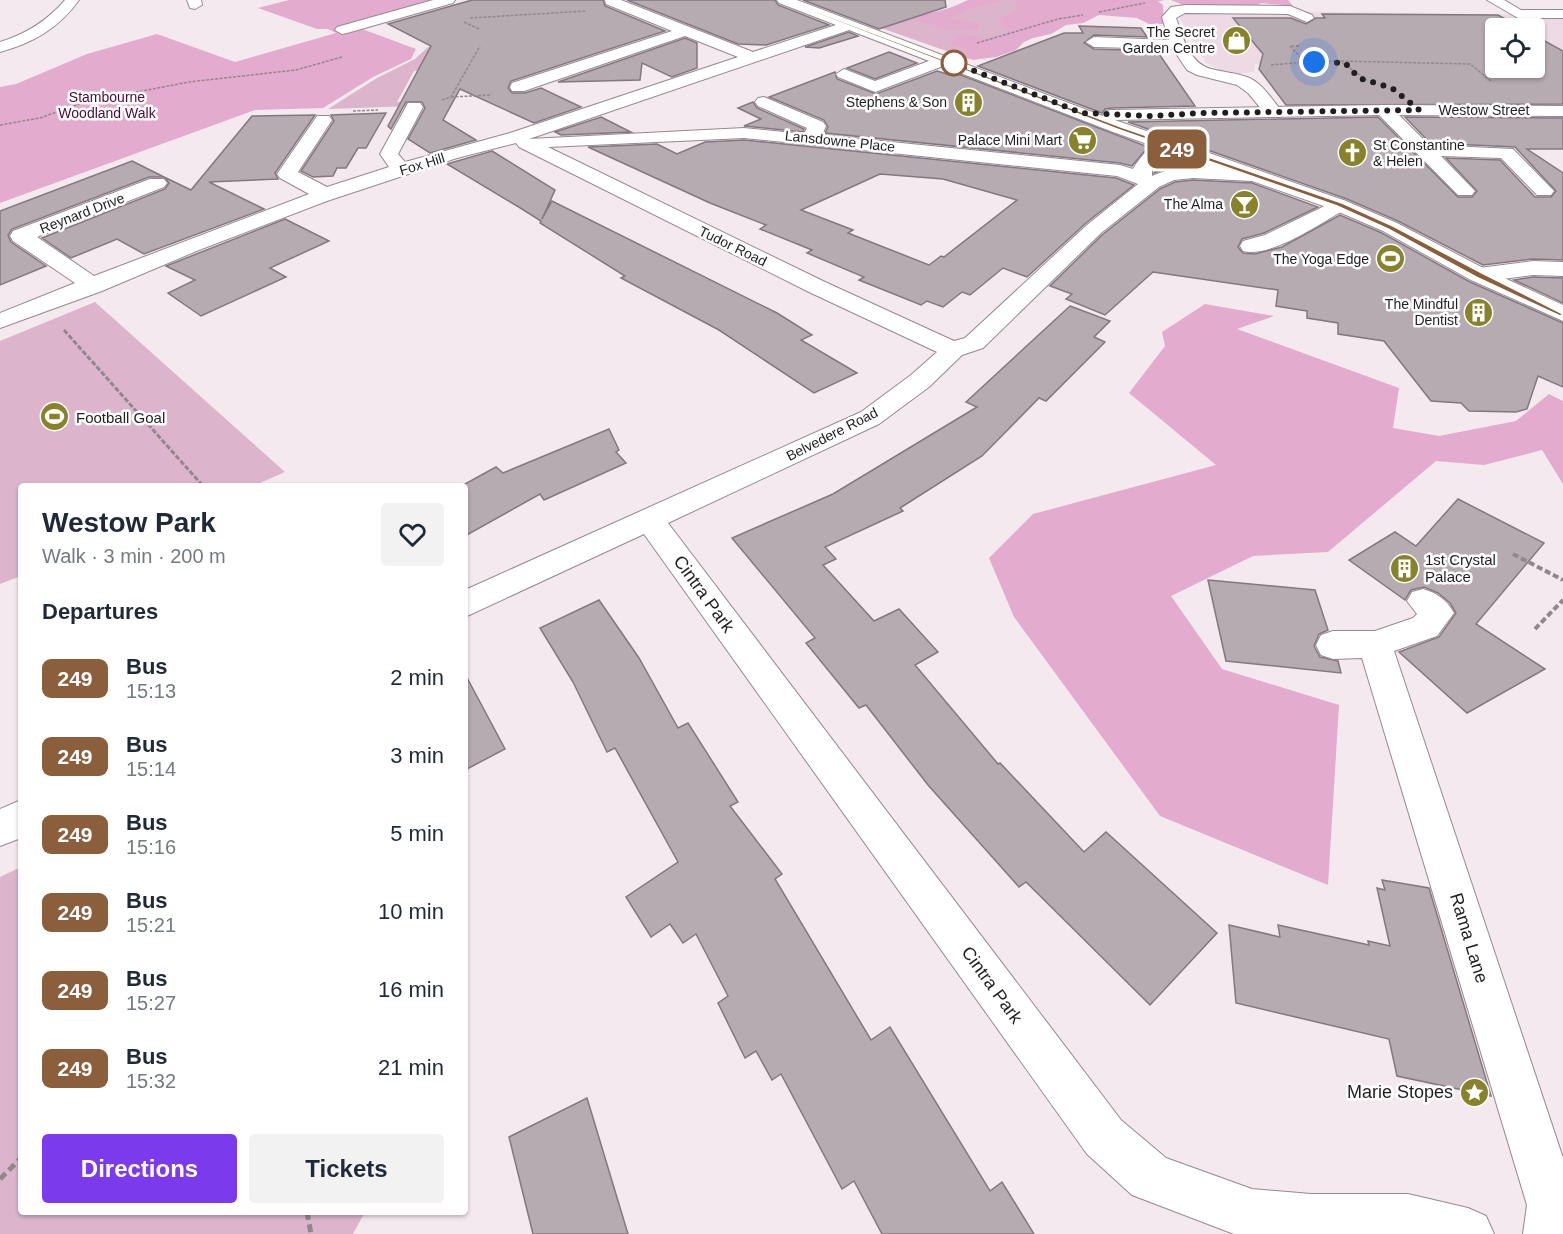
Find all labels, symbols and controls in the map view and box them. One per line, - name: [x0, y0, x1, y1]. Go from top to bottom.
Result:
- map controls: [1485, 18, 1545, 78]
- button: locate: [1485, 18, 1545, 78]
- place label: The Secret Garden Centre: [1122, 24, 1215, 56]
- shop icon: The Secret Garden Centre: [1220, 24, 1252, 56]
- your location: [1299, 47, 1329, 77]
- unlabelled marker: [941, 50, 967, 76]
- building icon: Stephens & Son: [952, 86, 984, 118]
- park label: Stambourne Woodland Walk: [58, 89, 157, 121]
- place label: Stephens & Son: [846, 94, 947, 110]
- street label: Westow Street: [1439, 102, 1529, 118]
- supermarket icon: Palace Mini Mart: [1067, 124, 1099, 156]
- street label: Lansdowne Place: [784, 127, 896, 155]
- line badge: 249: [1142, 130, 1212, 168]
- place label: Palace Mini Mart: [958, 132, 1062, 148]
- church icon: St Constantine & Helen: [1336, 137, 1368, 169]
- place label: St Constantine & Helen: [1373, 137, 1465, 169]
- text: 249: [1159, 138, 1195, 161]
- street label: Fox Hill: [397, 150, 447, 178]
- bar icon: The Alma: [1228, 188, 1260, 220]
- street label: Reynard Drive: [37, 189, 127, 237]
- place label: The Alma: [1164, 196, 1223, 212]
- street label: Tudor Road: [696, 223, 770, 269]
- sports icon: The Yoga Edge: [1374, 243, 1406, 275]
- place label: The Yoga Edge: [1273, 251, 1369, 267]
- place label: The Mindful Dentist: [1385, 296, 1458, 328]
- building icon: The Mindful Dentist: [1463, 296, 1495, 328]
- sports icon: Football Goal: [39, 401, 71, 433]
- street label: Belvedere Road: [784, 404, 880, 464]
- place label: Football Goal: [76, 409, 165, 426]
- button: heart: [381, 503, 444, 566]
- text: Westow Park: [42, 507, 216, 538]
- text: Walk · 3 min · 200 m: [42, 545, 226, 567]
- place label: 1st Crystal Palace: [1425, 551, 1496, 585]
- street label: Cintra Park: [669, 552, 739, 637]
- building icon: 1st Crystal Palace: [1388, 552, 1420, 584]
- text: Departures: [42, 599, 158, 624]
- text: Bus: [126, 654, 168, 679]
- text: 2 min: [390, 665, 444, 690]
- text: 249: [57, 667, 93, 690]
- text: 15:13: [126, 680, 176, 702]
- text: Bus: [126, 732, 168, 757]
- text: 3 min: [390, 743, 444, 768]
- text: 249: [57, 745, 93, 768]
- text: 15:14: [126, 758, 176, 780]
- text: Bus: [126, 810, 168, 835]
- text: 5 min: [390, 821, 444, 846]
- text: 249: [57, 823, 93, 846]
- text: 15:16: [126, 836, 176, 858]
- text: Bus: [126, 888, 168, 913]
- street label: Rama Lane: [1446, 891, 1492, 985]
- text: 10 min: [378, 899, 444, 924]
- text: 249: [57, 901, 93, 924]
- text: 15:21: [126, 914, 176, 936]
- street label: Cintra Park: [957, 943, 1027, 1028]
- text: Bus: [126, 966, 168, 991]
- text: 16 min: [378, 977, 444, 1002]
- text: 249: [57, 979, 93, 1002]
- text: 15:27: [126, 992, 176, 1014]
- text: Bus: [126, 1044, 168, 1069]
- text: 21 min: [378, 1055, 444, 1080]
- text: 249: [57, 1057, 93, 1080]
- text: 15:32: [126, 1070, 176, 1092]
- place icon: Marie Stopes: [1458, 1076, 1490, 1108]
- place label: Marie Stopes: [1347, 1082, 1453, 1102]
- button: Directions: [42, 1134, 237, 1203]
- button: Tickets: [249, 1134, 444, 1203]

